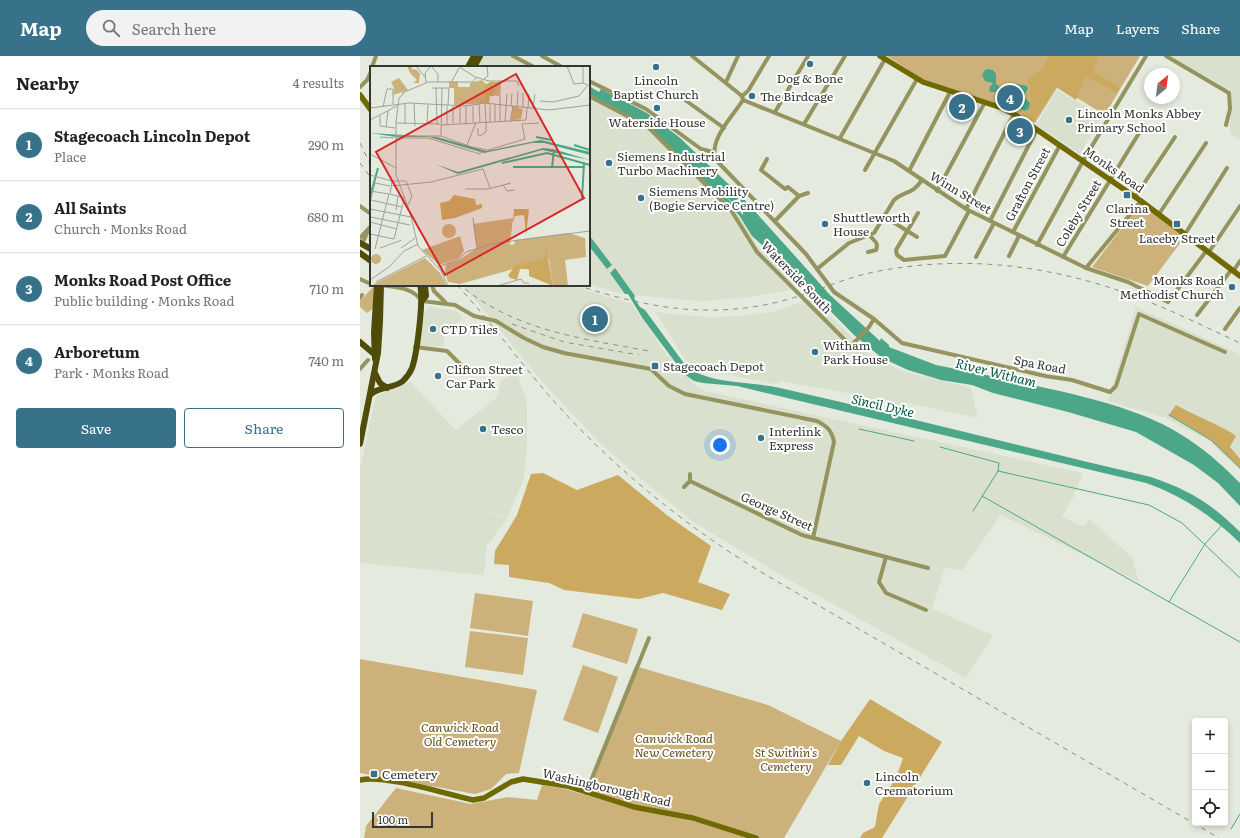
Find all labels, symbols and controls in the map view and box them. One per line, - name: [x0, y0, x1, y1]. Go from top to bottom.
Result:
- search box: [86, 10, 366, 46]
- text: Map: [20, 14, 62, 42]
- icon: search: [100, 17, 122, 39]
- text: Search here: [132, 17, 216, 40]
- text: Map: [1064, 18, 1094, 38]
- text: Layers: [1116, 18, 1159, 38]
- text: Share: [1181, 18, 1220, 38]
- marker: Dog & Bone: [805, 59, 815, 69]
- marker: Lincoln Baptist Church: [651, 62, 661, 72]
- inset map: [370, 66, 590, 286]
- north arrow: [1144, 68, 1180, 104]
- place label: Dog & Bone: [777, 69, 843, 87]
- text: Nearby: [16, 70, 79, 95]
- place label: Lincoln Baptist Church: [613, 71, 699, 103]
- text: 4 results: [293, 73, 344, 92]
- pin: 4: [997, 83, 1023, 113]
- place label: The Birdcage: [760, 87, 833, 105]
- marker: The Birdcage: [747, 91, 757, 101]
- pin: 2: [949, 92, 975, 122]
- marker: Waterside House: [652, 103, 662, 113]
- place label: Lincoln Monks Abbey Primary School: [1077, 104, 1201, 136]
- place label: Waterside House: [608, 113, 706, 131]
- marker: Lincoln Monks Abbey Primary School: [1064, 115, 1074, 125]
- pin: 3: [1007, 116, 1033, 146]
- text: Stagecoach Lincoln Depot: [54, 124, 250, 147]
- text: 1: [26, 135, 32, 154]
- text: 290 m: [308, 135, 344, 154]
- street label: Monks Road: [1080, 141, 1149, 197]
- street label: Grafton Street: [1000, 144, 1054, 224]
- text: Place: [54, 147, 86, 166]
- place label: Siemens Industrial Turbo Machinery: [617, 147, 725, 179]
- marker: Siemens Industrial Turbo Machinery: [604, 158, 614, 168]
- street label: Winn Street: [927, 166, 995, 218]
- street label: Coleby Street: [1051, 176, 1105, 250]
- place label: Siemens Mobility (Bogie Service Centre): [649, 182, 774, 214]
- marker: Clarina Street: [1122, 190, 1132, 200]
- marker: Siemens Mobility (Bogie Service Centre): [636, 193, 646, 203]
- text: All Saints: [54, 196, 126, 219]
- place label: Clarina Street: [1106, 199, 1149, 231]
- text: 2: [26, 207, 32, 226]
- text: 680 m: [307, 207, 344, 226]
- place label: Shuttleworth House: [833, 208, 910, 240]
- text: Church · Monks Road: [54, 219, 187, 238]
- marker: Shuttleworth House: [820, 219, 830, 229]
- marker: Laceby Street: [1172, 219, 1182, 229]
- place label: Laceby Street: [1139, 229, 1215, 247]
- street label: Waterside South: [758, 237, 837, 317]
- text: Monks Road Post Office: [54, 268, 231, 291]
- place label: Monks Road Methodist Church: [1120, 271, 1225, 303]
- text: 3: [25, 279, 33, 298]
- text: 710 m: [309, 279, 344, 298]
- marker: Monks Road Methodist Church: [1227, 282, 1237, 292]
- text: Public building · Monks Road: [54, 291, 234, 310]
- pin: 1: [582, 304, 608, 334]
- place label: CTD Tiles: [441, 320, 498, 338]
- marker: CTD Tiles: [428, 324, 438, 334]
- place label: Witham Park House: [823, 336, 888, 368]
- text: Arboretum: [54, 340, 140, 363]
- marker: Witham Park House: [810, 347, 820, 357]
- street label: Spa Road: [1012, 350, 1068, 378]
- text: 4: [25, 351, 33, 370]
- text: 740 m: [308, 351, 344, 370]
- water label: River Witham: [954, 353, 1039, 391]
- place label: Stagecoach Depot: [663, 357, 764, 375]
- place label: Clifton Street Car Park: [446, 360, 523, 392]
- marker: Stagecoach Depot: [650, 361, 660, 371]
- text: Park · Monks Road: [54, 363, 169, 382]
- marker: Clifton Street Car Park: [433, 371, 443, 381]
- water label: Sincil Dyke: [850, 389, 916, 421]
- button: Save: [16, 408, 176, 448]
- button: Share: [184, 408, 344, 448]
- place label: Tesco: [491, 420, 523, 438]
- place label: Interlink Express: [769, 422, 822, 454]
- marker: Tesco: [478, 424, 488, 434]
- marker: Interlink Express: [756, 433, 766, 443]
- your location: [710, 435, 730, 455]
- street label: George Street: [738, 487, 816, 535]
- park label: Canwick Road Old Cemetery: [421, 718, 499, 750]
- map controls: [1192, 718, 1228, 826]
- button: +: [1192, 718, 1228, 754]
- park label: Canwick Road New Cemetery: [634, 729, 714, 761]
- park label: St Swithin's Cemetery: [755, 743, 817, 775]
- button: −: [1192, 754, 1228, 790]
- street label: Washingborough Road: [541, 763, 674, 811]
- place label: Cemetery: [382, 765, 438, 783]
- place label: Lincoln Crematorium: [875, 767, 954, 799]
- marker: Cemetery: [369, 769, 379, 779]
- marker: Lincoln Crematorium: [862, 778, 872, 788]
- button: locate: [1192, 790, 1228, 826]
- scale bar: [372, 810, 433, 829]
- text: 100 m: [378, 811, 408, 827]

